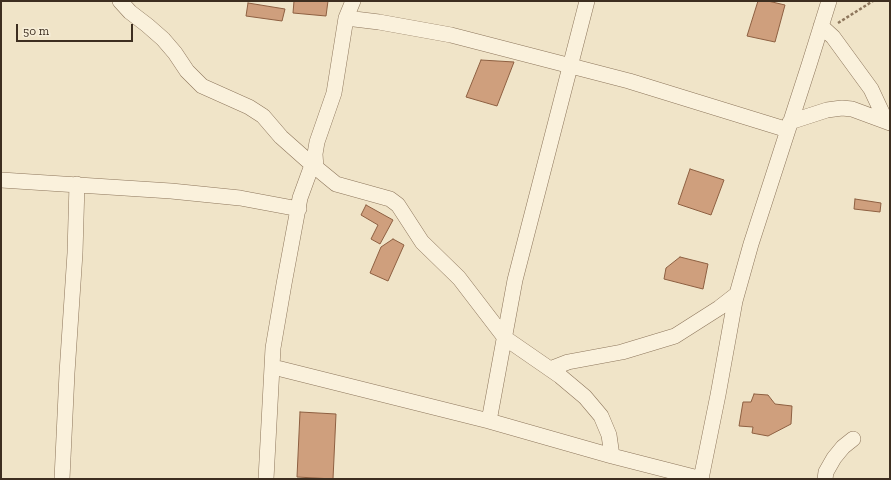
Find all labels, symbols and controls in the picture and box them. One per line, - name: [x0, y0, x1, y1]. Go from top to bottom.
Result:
- scale bar: [18, 16, 135, 42]
- text: 50 m: [23, 24, 49, 38]

